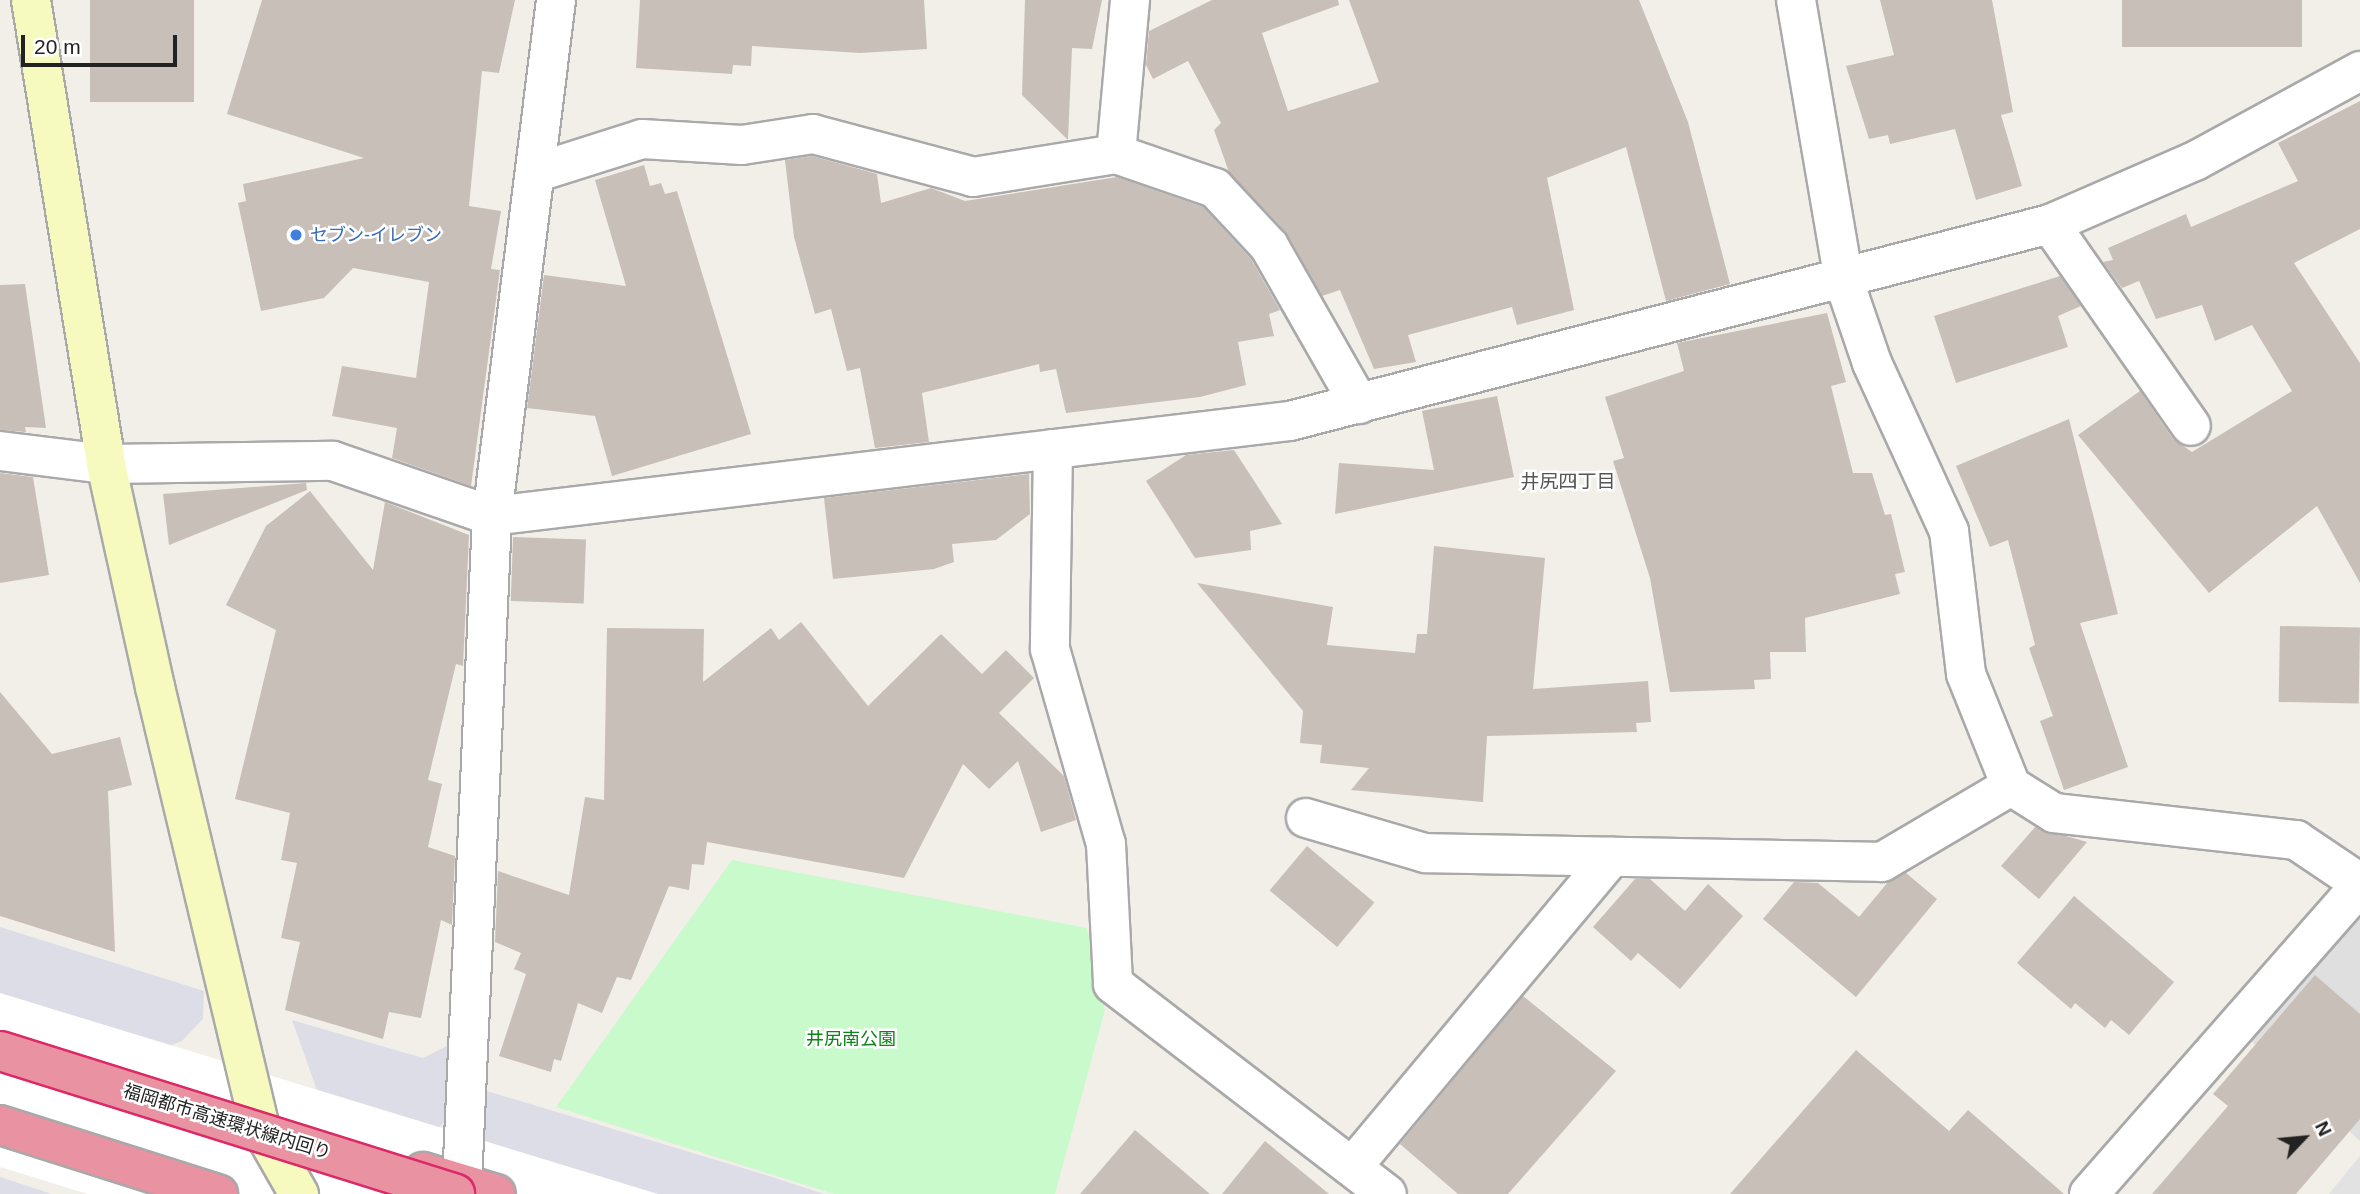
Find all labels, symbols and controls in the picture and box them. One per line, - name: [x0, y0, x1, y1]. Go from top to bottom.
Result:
- scale bar: [24, 21, 180, 65]
- text: 20 m: [34, 35, 81, 58]
- place label: セブン-イレブン: [310, 224, 442, 246]
- marker: セブン-イレブン: [288, 227, 304, 243]
- district label: 井尻四丁目: [1521, 471, 1615, 493]
- park label: 井尻南公園: [806, 1028, 896, 1050]
- street label: 福岡都市高速環状線内回り: [121, 1080, 333, 1164]
- north arrow: [2269, 1103, 2339, 1173]
- text: N: [2311, 1118, 2336, 1139]

